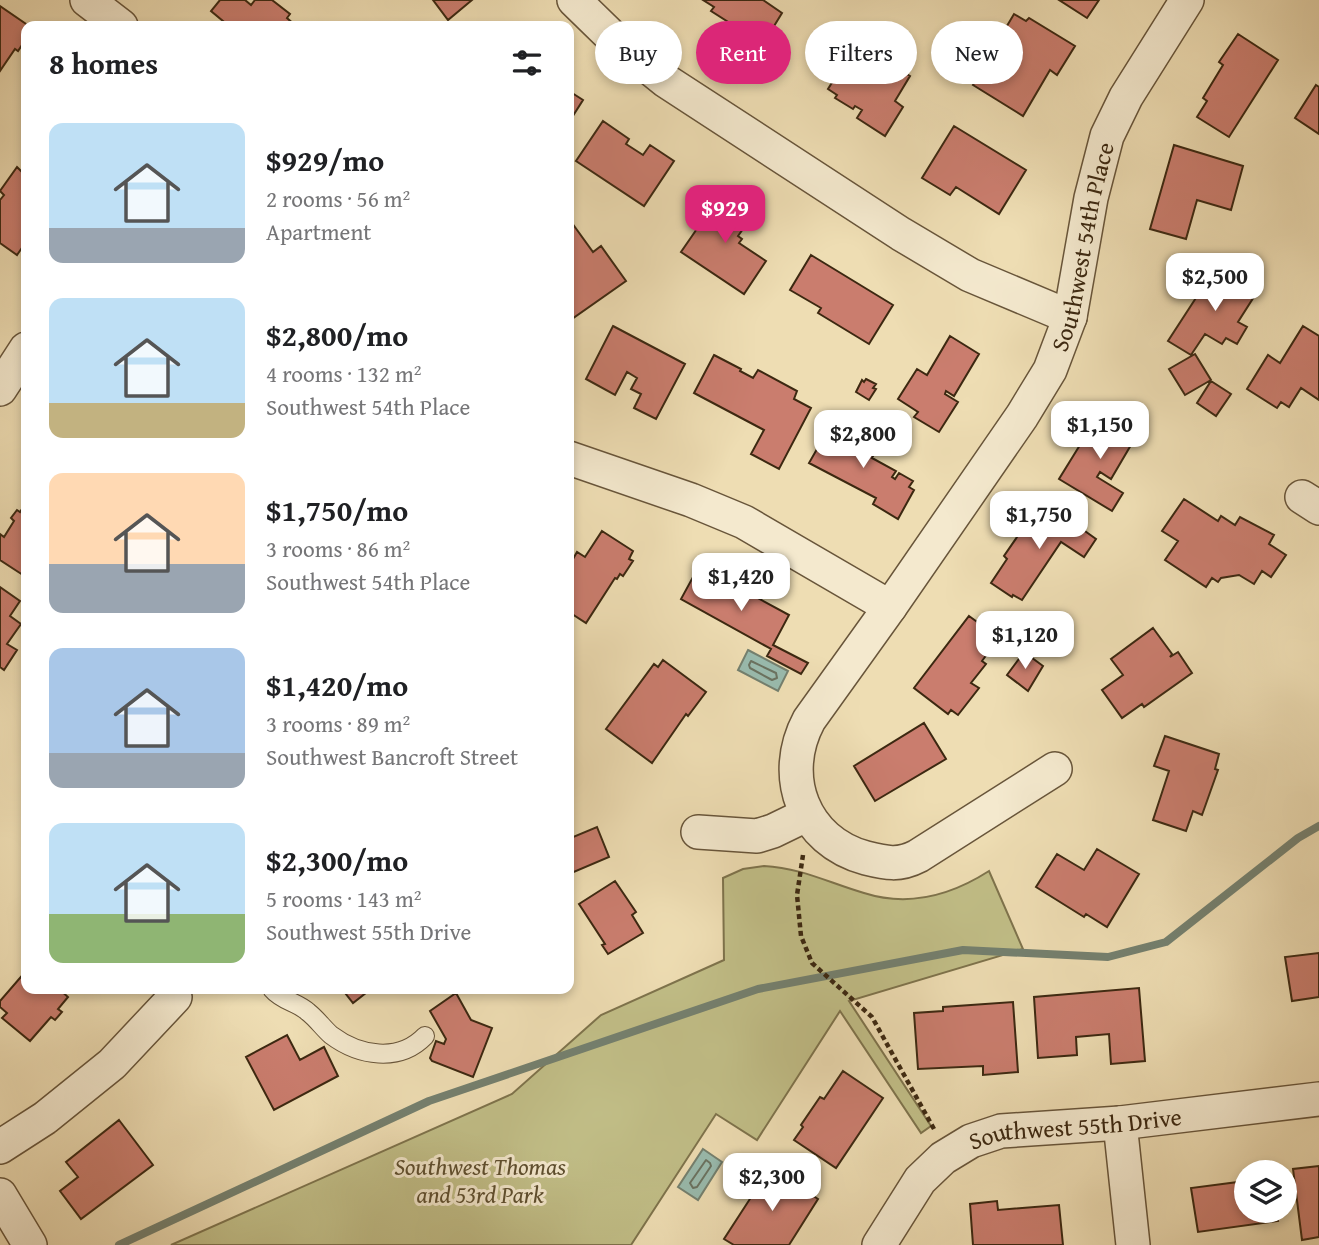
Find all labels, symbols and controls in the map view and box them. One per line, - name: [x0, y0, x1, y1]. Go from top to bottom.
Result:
- chip: Buy: [595, 21, 682, 84]
- chip: Rent: [696, 21, 791, 84]
- chip: Filters: [805, 21, 917, 84]
- chip: New: [931, 21, 1023, 84]
- text: 8 homes: [49, 41, 158, 85]
- icon: filters: [508, 44, 546, 82]
- text: $929/mo: [266, 138, 384, 182]
- street label: Southwest 54th Place: [1041, 138, 1122, 356]
- icon: home: [105, 151, 189, 235]
- text: 2 rooms · 56 m²: [266, 182, 410, 215]
- pin: $929: [684, 186, 766, 245]
- text: $929: [701, 191, 749, 224]
- text: Apartment: [266, 215, 371, 248]
- pin: $2,500: [1158, 254, 1272, 313]
- text: $2,500: [1182, 259, 1248, 292]
- text: $2,800/mo: [266, 313, 408, 357]
- icon: home: [105, 326, 189, 410]
- text: 4 rooms · 132 m²: [266, 357, 421, 390]
- text: Southwest 54th Place: [266, 390, 470, 423]
- pin: $1,150: [1043, 402, 1157, 461]
- text: $1,150: [1067, 407, 1133, 440]
- pin: $2,800: [806, 410, 920, 470]
- text: $2,800: [830, 416, 896, 449]
- text: $1,750/mo: [266, 488, 408, 532]
- pin: $1,750: [982, 491, 1096, 551]
- text: $1,750: [1006, 497, 1072, 530]
- icon: home: [105, 501, 189, 585]
- text: 3 rooms · 86 m²: [266, 532, 410, 565]
- pin: $1,420: [684, 554, 798, 613]
- text: $1,420: [708, 559, 774, 592]
- text: Southwest 54th Place: [266, 565, 470, 598]
- pin: $1,120: [968, 612, 1082, 671]
- text: $1,120: [992, 617, 1058, 650]
- text: $1,420/mo: [266, 663, 408, 707]
- icon: home: [105, 676, 189, 760]
- text: 3 rooms · 89 m²: [266, 707, 410, 740]
- text: Southwest Bancroft Street: [266, 740, 518, 773]
- text: $2,300/mo: [266, 838, 408, 882]
- icon: home: [105, 851, 189, 935]
- text: 5 rooms · 143 m²: [266, 882, 421, 915]
- text: Southwest 55th Drive: [266, 915, 471, 948]
- street label: Southwest 55th Drive: [964, 1098, 1183, 1158]
- park label: Southwest Thomas and 53rd Park: [394, 1149, 566, 1212]
- pin: $2,300: [715, 1154, 829, 1213]
- text: $2,300: [739, 1159, 805, 1192]
- map controls: [1234, 1160, 1297, 1223]
- button: layers: [1234, 1160, 1297, 1223]

